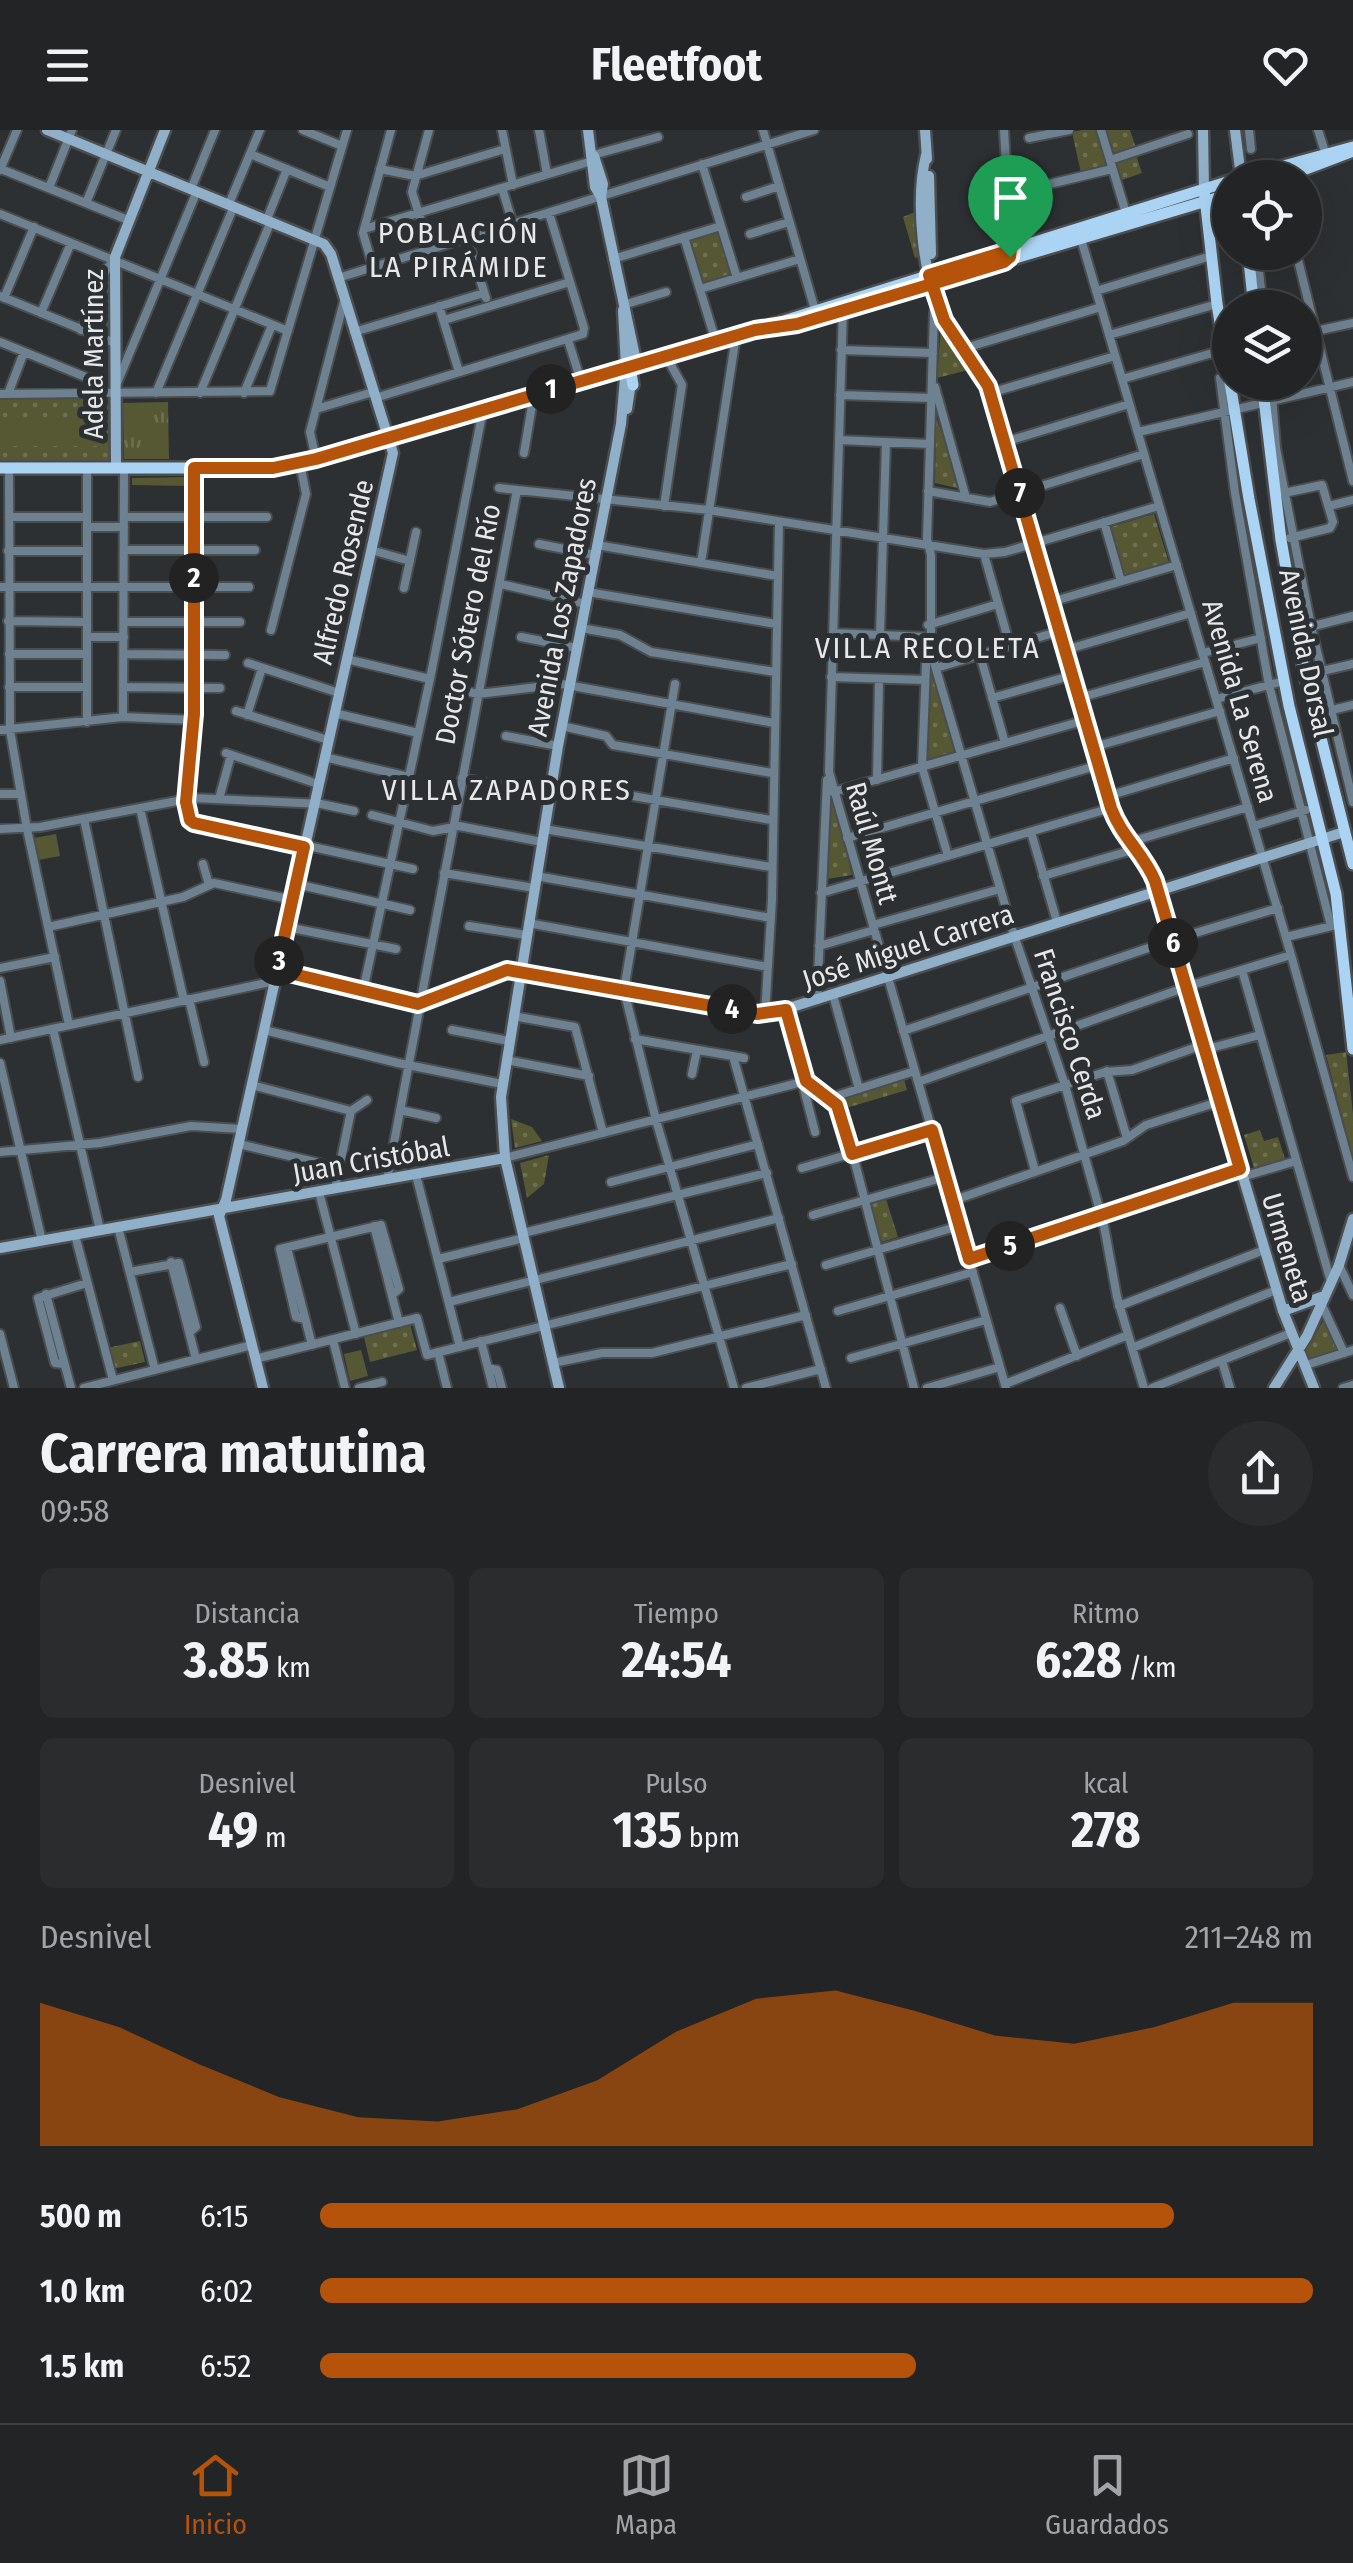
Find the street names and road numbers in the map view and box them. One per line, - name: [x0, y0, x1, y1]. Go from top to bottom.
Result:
- street label: Adela Martínez: [77, 269, 110, 439]
- street label: Avenida Los Zapadores: [521, 475, 603, 739]
- street label: Alfredo Rosende: [306, 476, 380, 668]
- street label: Doctor Sótero del Río: [429, 501, 507, 747]
- street label: Avenida Dorsal: [1272, 566, 1340, 740]
- street label: Avenida La Serena: [1195, 596, 1285, 806]
- street label: Raúl Montt: [839, 778, 905, 908]
- street label: José Miguel Carrera: [798, 897, 1018, 997]
- street label: Francisco Cerda: [1027, 944, 1113, 1124]
- street label: Juan Cristóbal: [290, 1130, 452, 1190]
- street label: Urmeneta: [1255, 1189, 1319, 1307]

